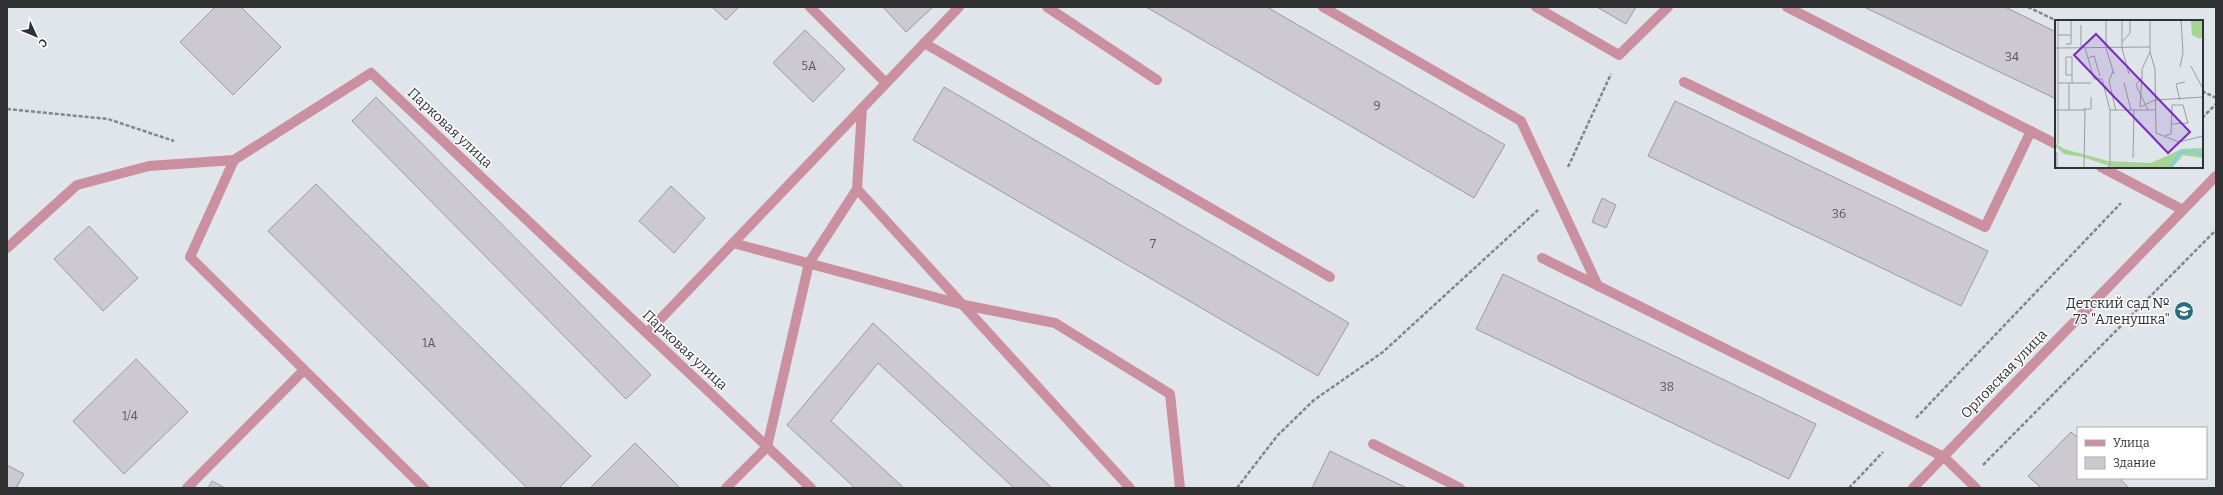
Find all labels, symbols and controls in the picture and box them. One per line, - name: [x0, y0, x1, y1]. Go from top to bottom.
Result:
- north arrow: [16, 16, 56, 56]
- inset map: [2055, 20, 2203, 168]
- text: С: [36, 36, 50, 50]
- house number: 34: [2005, 50, 2019, 64]
- house number: 5А: [802, 59, 817, 73]
- street label: Парковая улица: [404, 84, 496, 172]
- house number: 9: [1373, 99, 1381, 113]
- house number: 36: [1832, 207, 1846, 221]
- house number: 7: [1150, 237, 1156, 251]
- place label: Детский сад № 73 "Аленушка": [2066, 295, 2170, 328]
- school or university icon: Детский сад № 73 "Аленушка": [2173, 300, 2195, 322]
- street label: Парковая улица: [639, 306, 731, 394]
- street label: Орловская улица: [1957, 326, 2051, 422]
- house number: 1А: [422, 336, 436, 350]
- house number: 38: [1660, 380, 1674, 394]
- house number: 1/4: [122, 409, 138, 423]
- legend: [2077, 427, 2207, 479]
- text: Улица: [2113, 436, 2150, 450]
- text: Здание: [2113, 456, 2156, 470]

